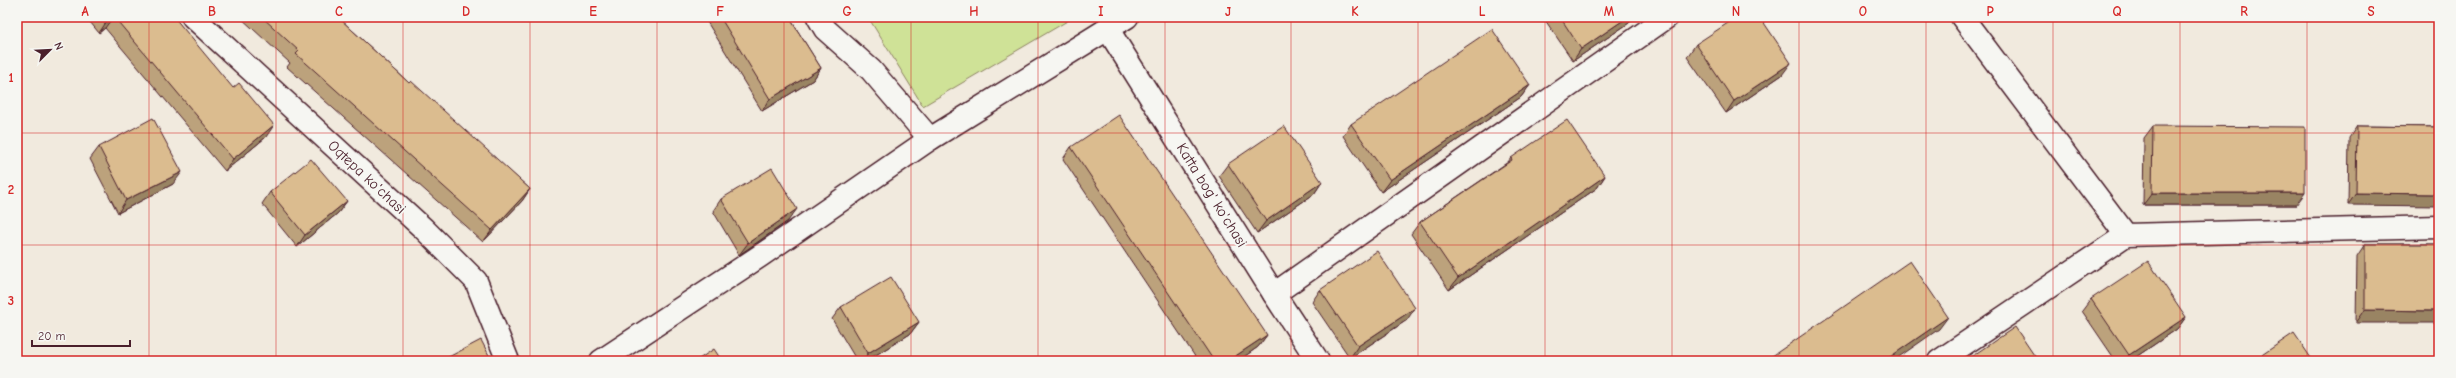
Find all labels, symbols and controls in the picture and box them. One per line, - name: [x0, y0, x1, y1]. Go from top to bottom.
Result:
- text: A: [81, 4, 89, 19]
- text: B: [208, 4, 216, 19]
- text: C: [335, 4, 343, 19]
- text: D: [462, 4, 470, 19]
- text: E: [589, 4, 597, 19]
- text: F: [716, 4, 724, 19]
- text: G: [842, 4, 852, 19]
- text: H: [969, 4, 979, 19]
- text: I: [1098, 4, 1104, 19]
- text: J: [1225, 4, 1231, 19]
- text: K: [1351, 4, 1359, 19]
- text: L: [1479, 4, 1486, 19]
- text: M: [1604, 4, 1615, 19]
- text: N: [1732, 4, 1740, 19]
- text: O: [1859, 4, 1867, 19]
- text: P: [1986, 4, 1994, 19]
- text: Q: [2112, 4, 2122, 19]
- text: R: [2240, 4, 2248, 19]
- text: S: [2367, 4, 2375, 19]
- north arrow: [30, 30, 70, 70]
- text: N: [51, 40, 66, 52]
- text: 1: [8, 70, 14, 85]
- street label: Oqtepa ko'chasi: [324, 136, 410, 218]
- street label: Katta bog' ko'chasi: [1173, 140, 1251, 250]
- text: 2: [8, 182, 14, 197]
- text: 3: [8, 293, 14, 308]
- scale bar: [32, 322, 130, 348]
- text: 20 m: [38, 329, 66, 343]

